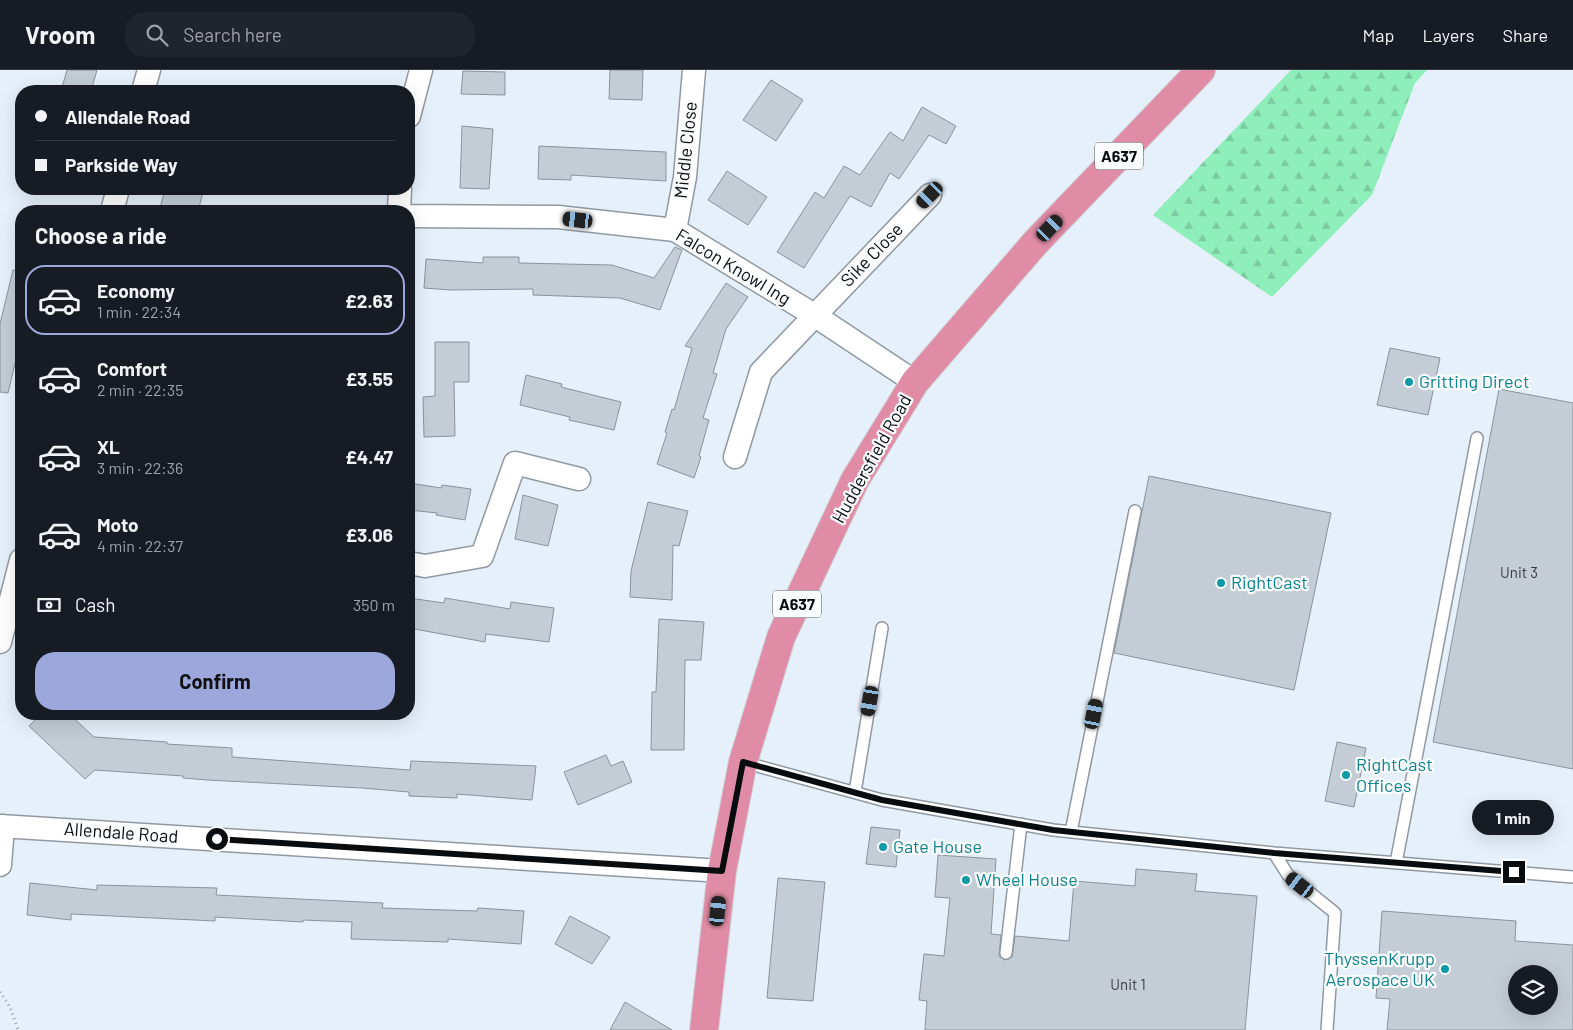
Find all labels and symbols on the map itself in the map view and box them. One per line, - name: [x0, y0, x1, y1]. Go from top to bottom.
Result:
- street label: Middle Close: [669, 100, 701, 200]
- road number: A637: [1095, 142, 1143, 170]
- car: [914, 179, 945, 211]
- car: [562, 211, 593, 229]
- car: [1034, 212, 1065, 244]
- street label: Sike Close: [836, 218, 907, 291]
- street label: Falcon Knowl Ing: [672, 223, 795, 309]
- place label: Gritting Direct: [1419, 370, 1529, 392]
- marker: Gritting Direct: [1403, 376, 1415, 388]
- street label: Huddersfield Road: [827, 390, 916, 527]
- house number: Unit 3: [1500, 563, 1538, 581]
- place label: RightCast: [1231, 571, 1308, 593]
- marker: RightCast: [1215, 577, 1227, 589]
- road number: A637: [773, 590, 821, 618]
- car: [860, 685, 879, 717]
- car: [1083, 698, 1104, 730]
- place label: RightCast Offices: [1356, 753, 1433, 796]
- marker: RightCast Offices: [1340, 769, 1352, 781]
- callout: 1 min: [1473, 800, 1555, 834]
- street label: Allendale Road: [63, 817, 179, 847]
- route start: [206, 828, 228, 850]
- place label: Gate House: [893, 835, 982, 857]
- marker: Gate House: [877, 841, 889, 853]
- route end: [1503, 861, 1525, 883]
- place label: Wheel House: [976, 868, 1078, 890]
- car: [1283, 870, 1316, 900]
- marker: Wheel House: [960, 874, 972, 886]
- car: [708, 895, 727, 927]
- place label: ThyssenKrupp Aerospace UK: [1324, 947, 1435, 990]
- marker: ThyssenKrupp Aerospace UK: [1439, 963, 1451, 975]
- house number: Unit 1: [1110, 975, 1146, 993]

